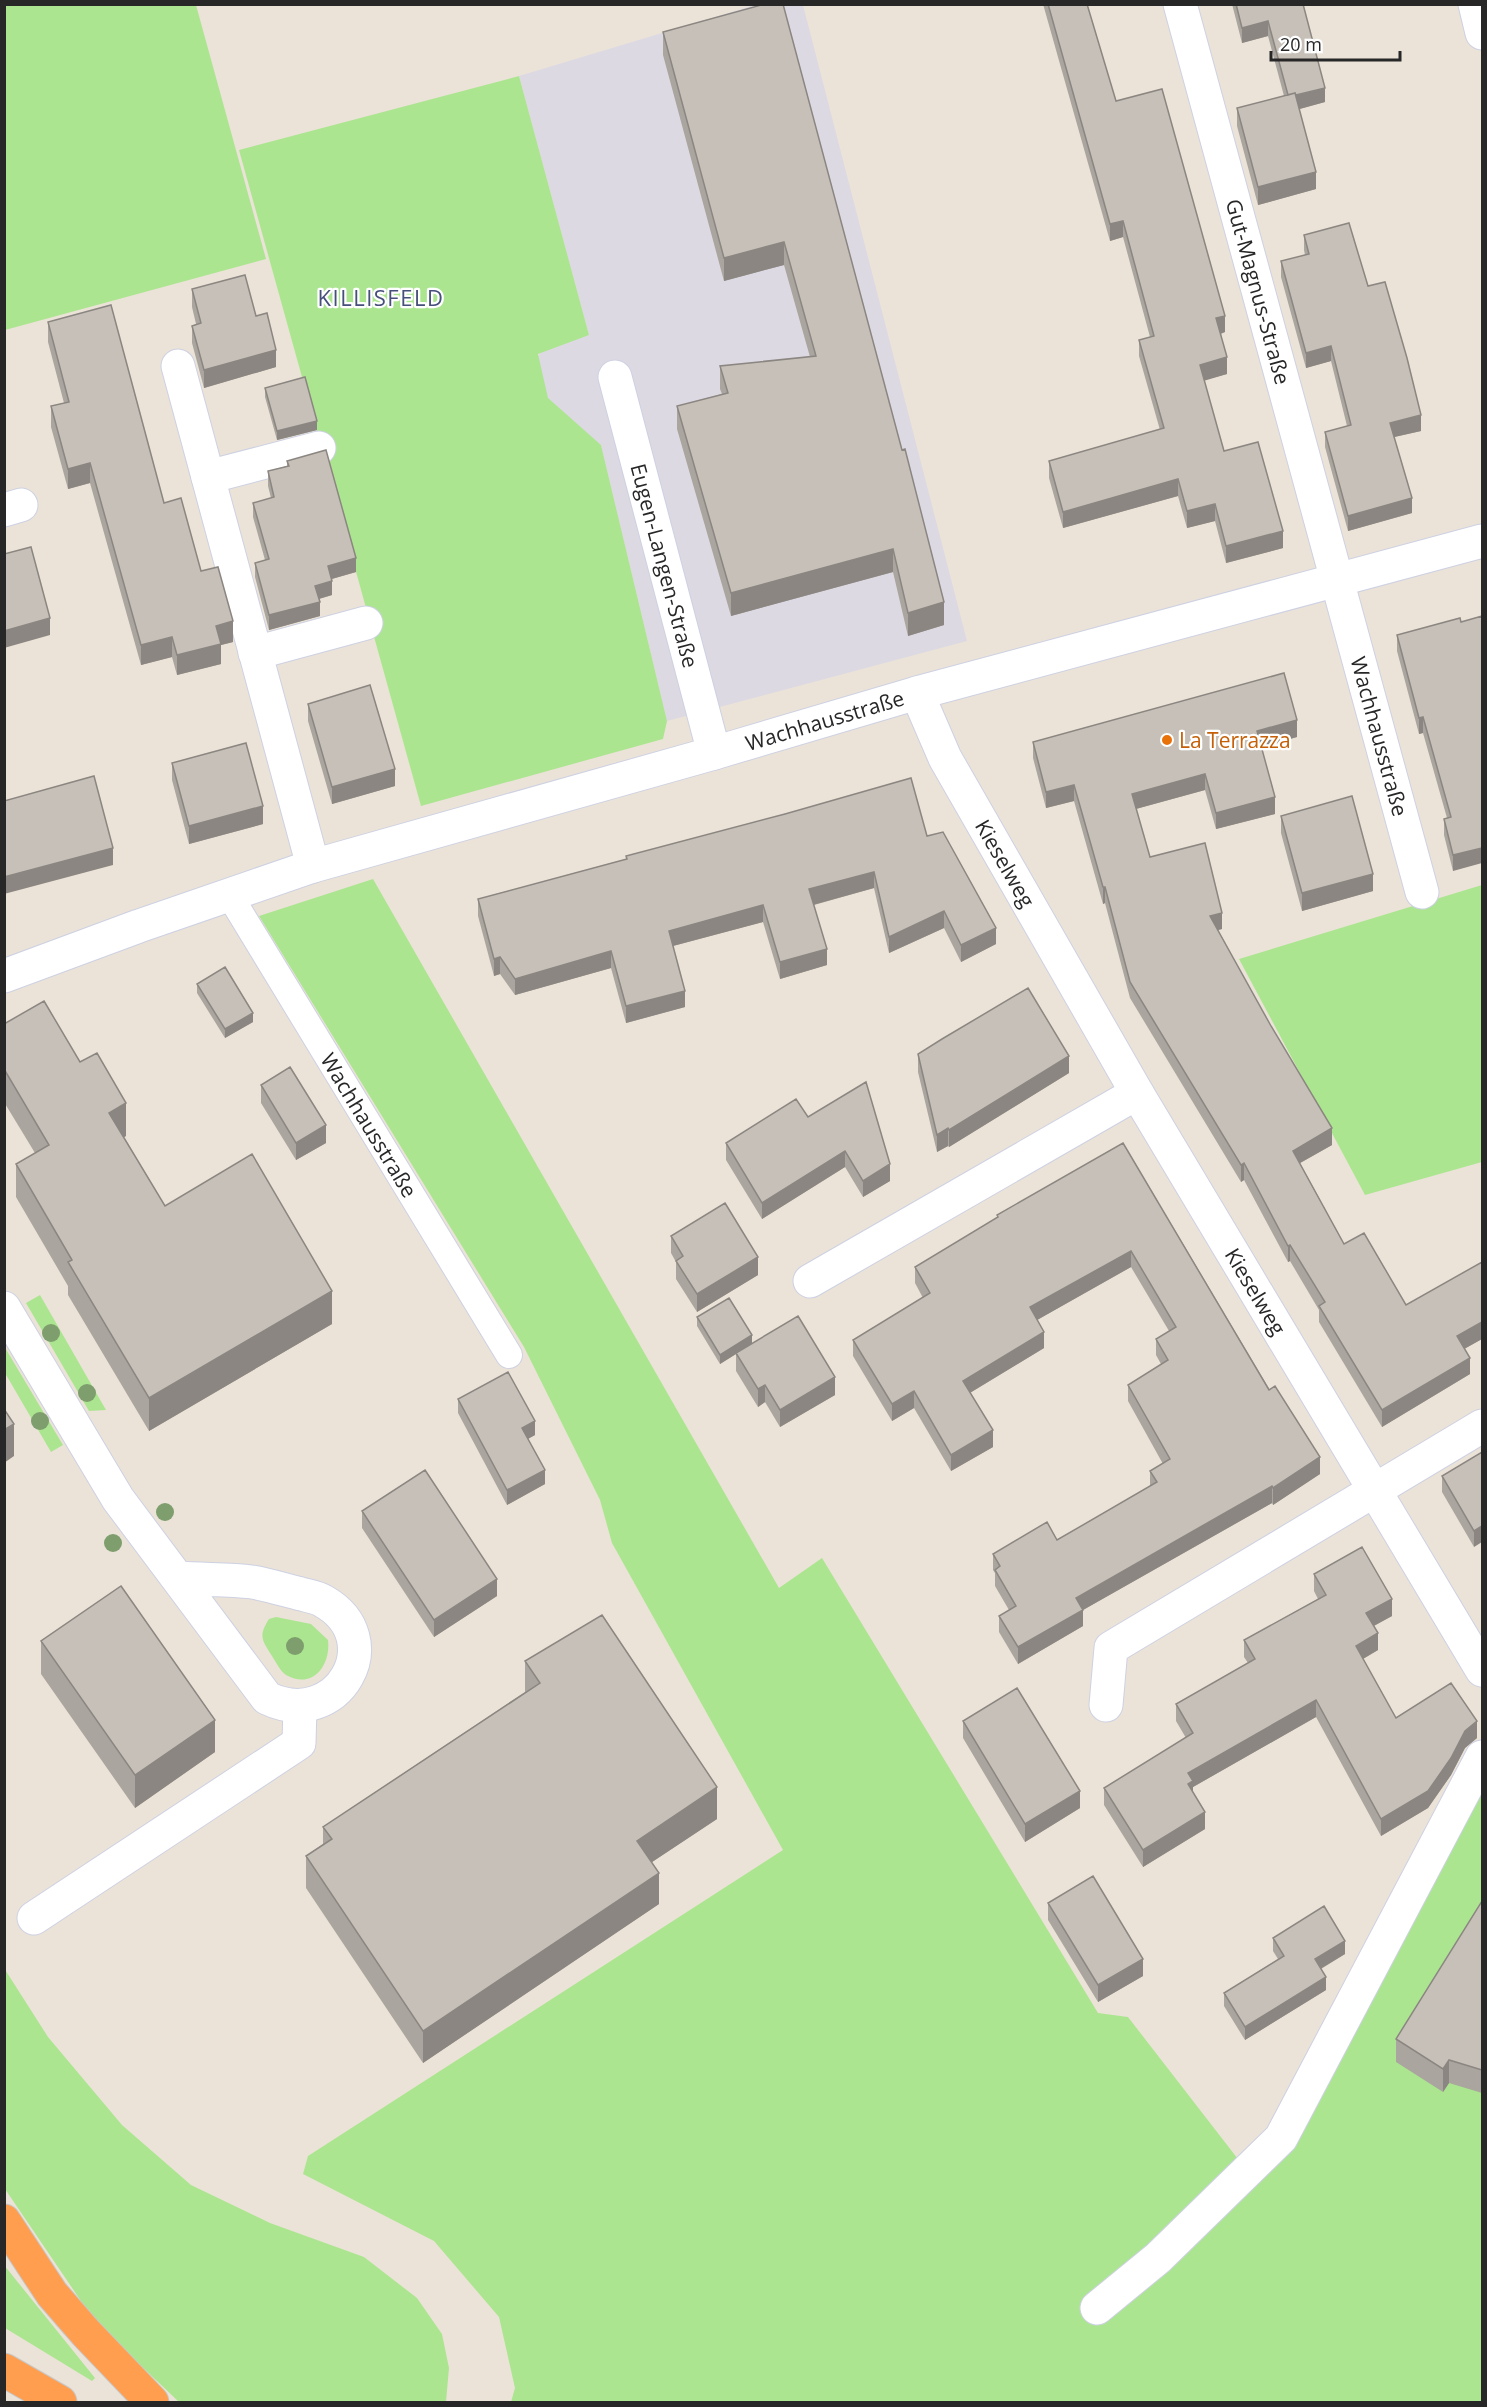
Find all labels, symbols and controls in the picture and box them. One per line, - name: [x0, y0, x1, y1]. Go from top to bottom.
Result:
- scale bar: [1271, 24, 1400, 62]
- text: 20 m: [1280, 32, 1322, 56]
- street label: Gut-Magnus-Straße: [1220, 196, 1297, 387]
- district label: KILLISFELD: [318, 282, 444, 312]
- street label: Eugen-Langen-Straße: [624, 460, 705, 671]
- street label: Wachhausstraße: [1344, 653, 1415, 819]
- street label: Wachhausstraße: [742, 684, 907, 757]
- place label: La Terrazza: [1179, 726, 1291, 754]
- marker: La Terrazza: [1160, 733, 1174, 747]
- street label: Kieselweg: [969, 814, 1041, 912]
- street label: Wachhausstraße: [315, 1048, 424, 1202]
- street label: Kieselweg: [1219, 1243, 1292, 1340]

